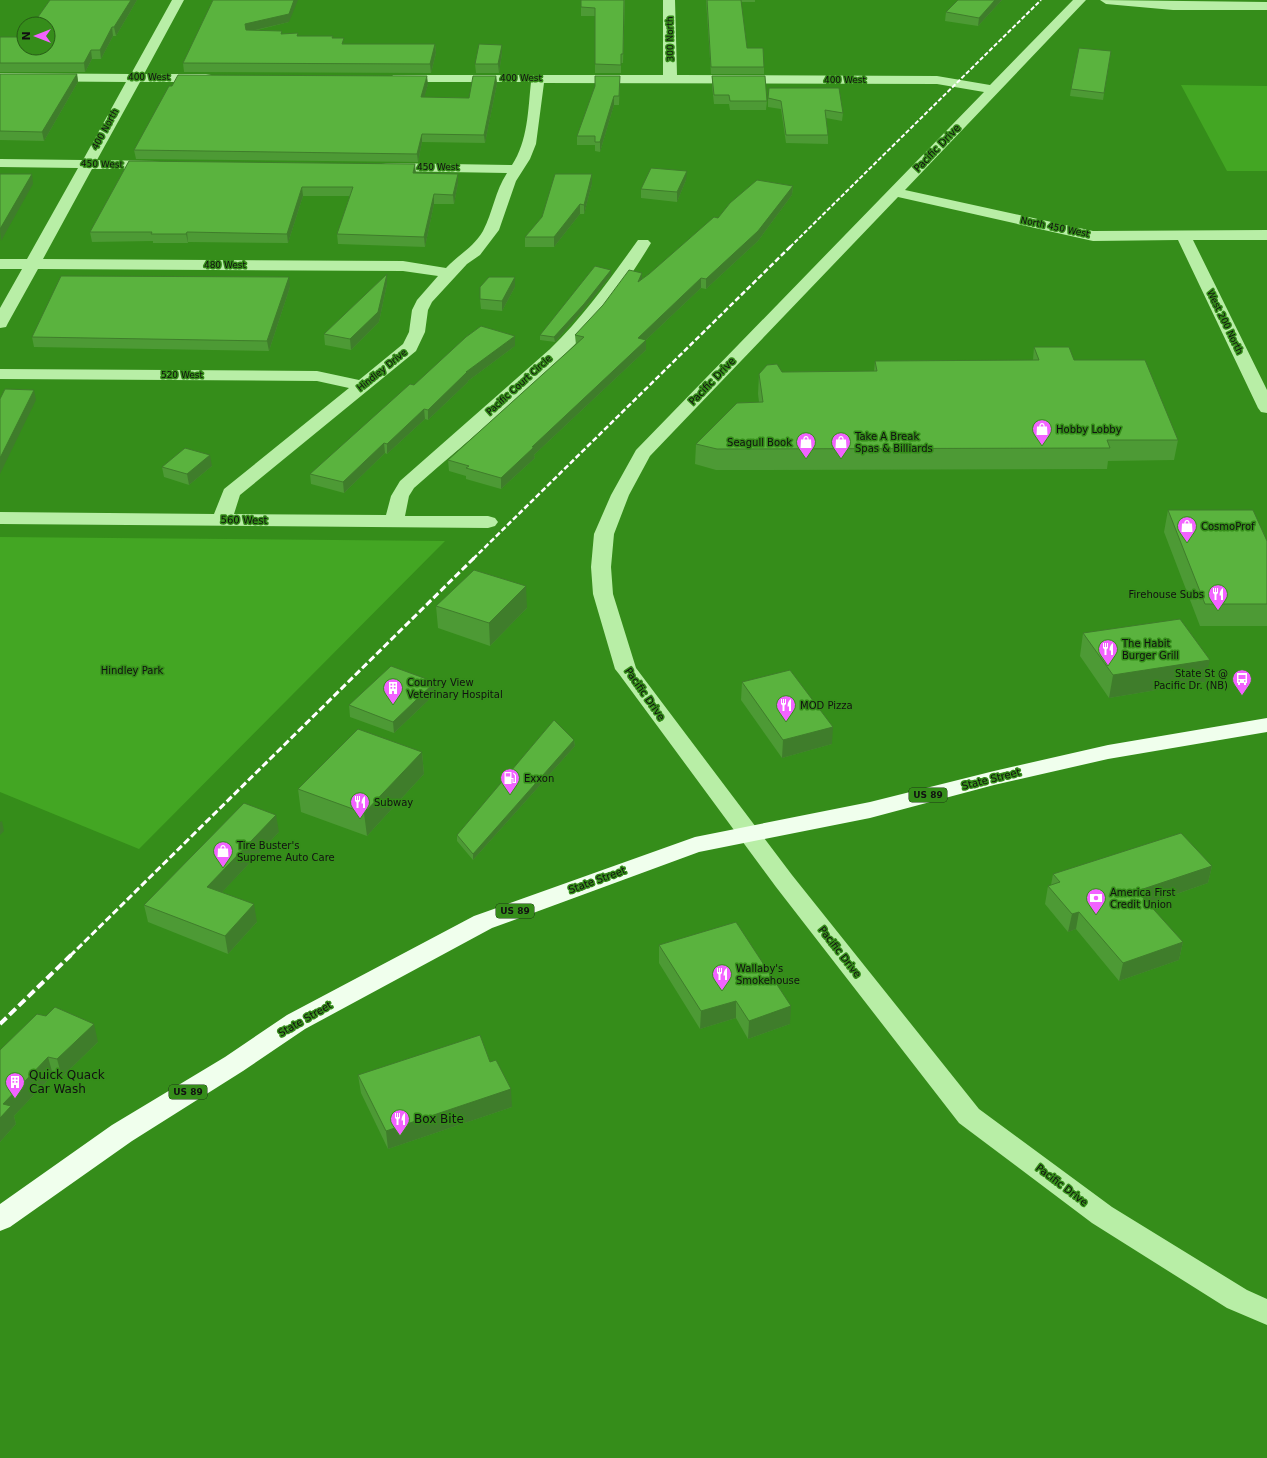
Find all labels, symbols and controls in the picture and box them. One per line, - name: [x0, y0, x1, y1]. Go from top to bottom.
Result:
- north arrow: [16, 16, 56, 56]
- street label: 300 North: [665, 16, 675, 62]
- text: N: [20, 31, 33, 41]
- street label: 400 West: [128, 72, 171, 82]
- street label: 400 West: [500, 73, 543, 83]
- street label: 400 West: [824, 75, 867, 85]
- street label: 400 North: [90, 107, 120, 151]
- street label: Pacific Drive: [912, 122, 962, 174]
- street label: 450 West: [81, 158, 124, 170]
- street label: 450 West: [417, 162, 460, 172]
- street label: North 450 West: [1020, 215, 1091, 239]
- street label: 480 West: [204, 260, 247, 270]
- street label: West 200 North: [1205, 288, 1245, 356]
- street label: Hindley Drive: [355, 347, 409, 393]
- street label: Pacific Court Circle: [484, 353, 554, 417]
- street label: Pacific Drive: [687, 355, 737, 407]
- street label: 520 West: [161, 370, 204, 380]
- shop icon: Hobby Lobby: [1031, 418, 1053, 446]
- place label: Hobby Lobby: [1056, 424, 1122, 435]
- shop icon: Seagull Book: [795, 431, 817, 459]
- shop icon: Take A Break Spas & Billiards: [830, 431, 852, 459]
- place label: Take A Break Spas & Billiards: [854, 431, 933, 454]
- place label: Seagull Book: [727, 437, 792, 448]
- street label: 560 West: [220, 514, 268, 526]
- shop icon: CosmoProf: [1176, 515, 1198, 543]
- place label: CosmoProf: [1201, 521, 1255, 532]
- restaurant icon: Firehouse Subs: [1207, 583, 1229, 611]
- place label: Firehouse Subs: [1129, 589, 1204, 600]
- restaurant icon: The Habit Burger Grill: [1097, 638, 1119, 666]
- place label: The Habit Burger Grill: [1121, 638, 1179, 661]
- park label: Hindley Park: [101, 665, 164, 676]
- street label: Pacific Drive: [623, 666, 667, 722]
- place label: State St @ Pacific Dr. (NB): [1154, 668, 1228, 691]
- bus stop icon: State St @ Pacific Dr. (NB): [1231, 668, 1253, 696]
- building icon: Country View Veterinary Hospital: [382, 677, 404, 705]
- place label: Country View Veterinary Hospital: [407, 677, 503, 700]
- restaurant icon: MOD Pizza: [775, 694, 797, 722]
- place label: MOD Pizza: [800, 700, 853, 711]
- street label: State Street: [961, 766, 1022, 792]
- fuel station icon: Exxon: [499, 767, 521, 795]
- place label: Exxon: [524, 773, 554, 784]
- road number: US 89: [909, 788, 947, 802]
- restaurant icon: Subway: [349, 791, 371, 819]
- place label: Subway: [374, 797, 413, 808]
- shop icon: Tire Buster's Supreme Auto Care: [212, 840, 234, 868]
- place label: Tire Buster's Supreme Auto Care: [236, 840, 335, 863]
- street label: State Street: [567, 865, 627, 895]
- bank icon: America First Credit Union: [1085, 887, 1107, 915]
- place label: America First Credit Union: [1110, 887, 1176, 910]
- road number: US 89: [496, 904, 534, 918]
- street label: Pacific Drive: [817, 924, 863, 980]
- restaurant icon: Wallaby's Smokehouse: [711, 963, 733, 991]
- place label: Wallaby's Smokehouse: [736, 963, 800, 986]
- street label: State Street: [276, 999, 334, 1039]
- place label: Quick Quack Car Wash: [29, 1068, 105, 1096]
- building icon: Quick Quack Car Wash: [4, 1071, 26, 1099]
- road number: US 89: [169, 1085, 207, 1099]
- restaurant icon: Box Bite: [389, 1108, 411, 1136]
- place label: Box Bite: [414, 1112, 464, 1126]
- street label: Pacific Drive: [1034, 1162, 1090, 1208]

